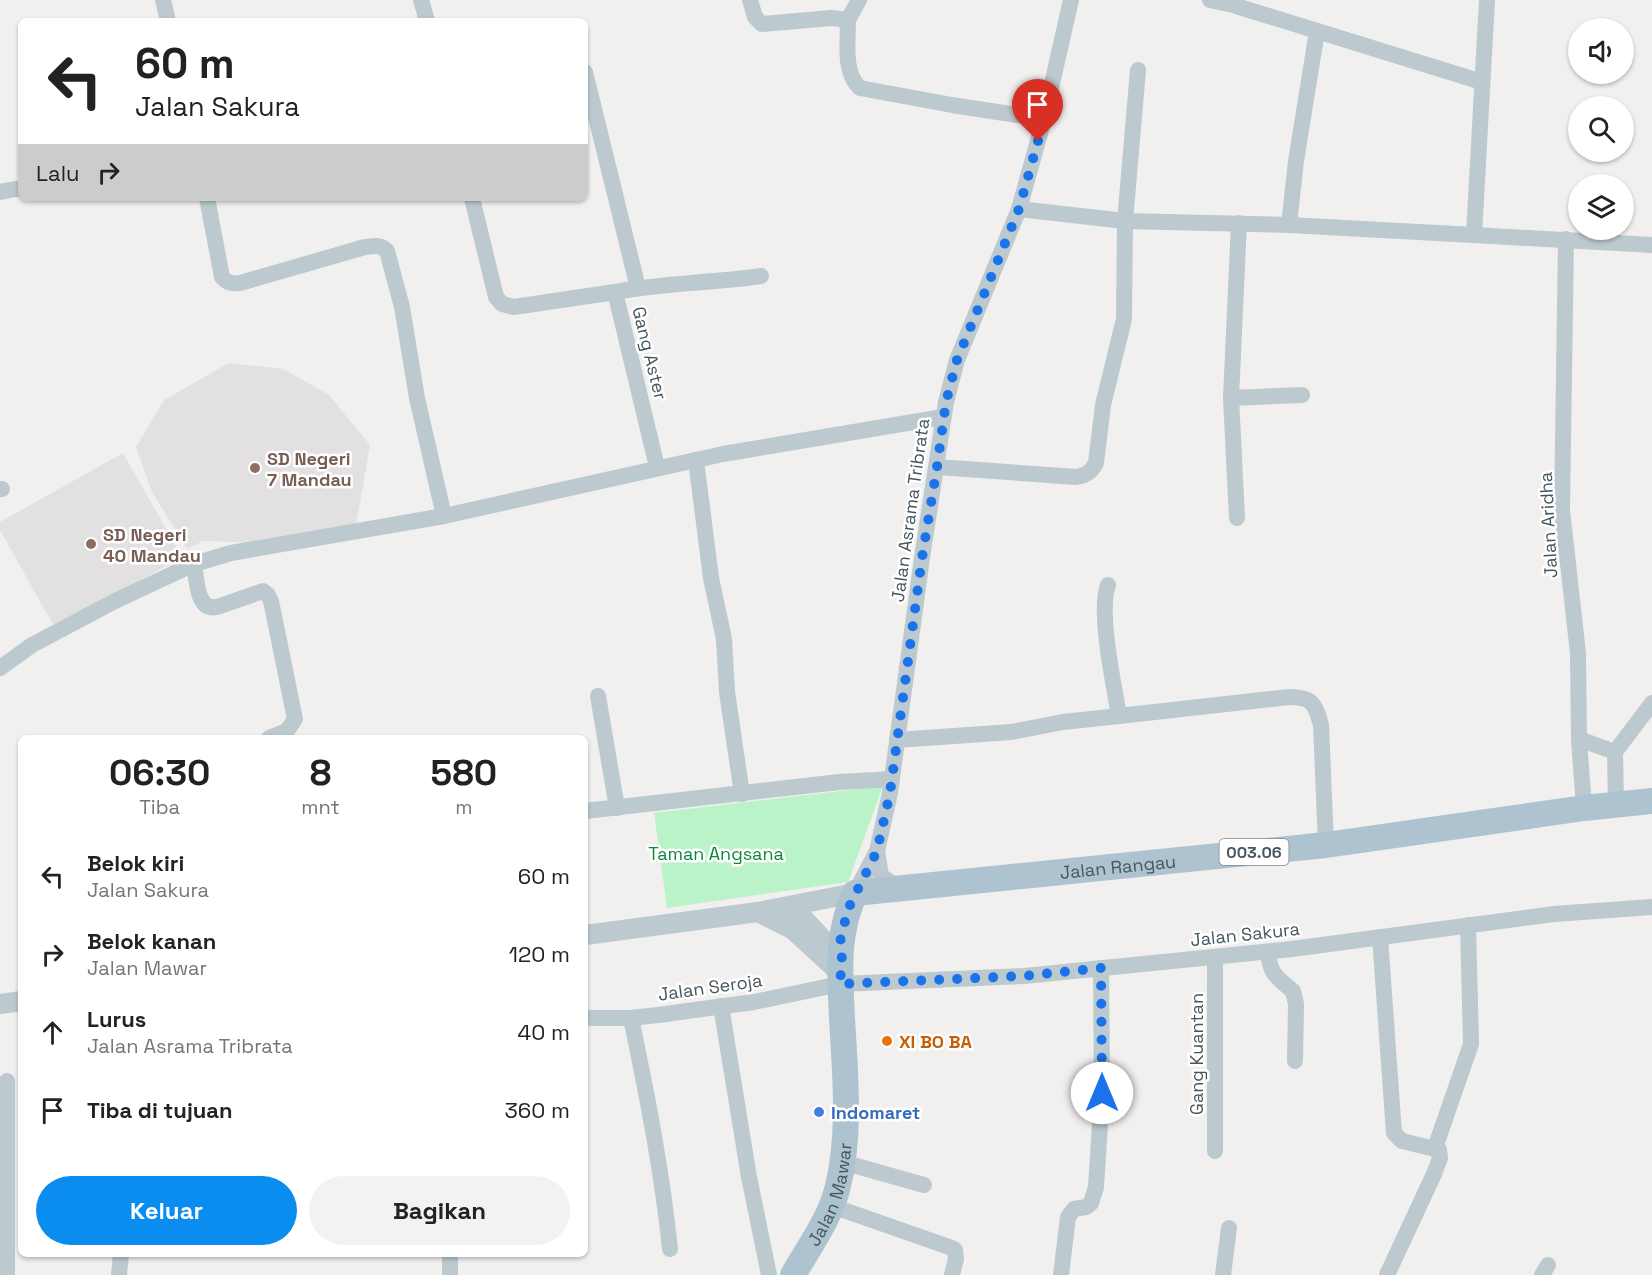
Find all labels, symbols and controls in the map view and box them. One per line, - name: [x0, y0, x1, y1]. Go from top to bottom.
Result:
- map controls: [1568, 18, 1634, 240]
- button: sound: [1568, 18, 1634, 84]
- text: 60 m: [135, 37, 235, 90]
- icon: left: [36, 42, 114, 120]
- pin: [1012, 79, 1063, 141]
- icon: arrive: [1021, 88, 1054, 121]
- text: Jalan Sakura: [135, 89, 300, 124]
- button: search: [1568, 96, 1634, 162]
- icon: right: [92, 156, 125, 189]
- text: Lalu: [36, 159, 80, 187]
- button: layers: [1568, 174, 1634, 240]
- street label: Gang Aster: [627, 304, 673, 402]
- street label: Jalan Asrama Tribrata: [886, 417, 934, 603]
- place label: SD Negeri 7 Mandau: [267, 447, 352, 491]
- marker: SD Negeri 7 Mandau: [248, 461, 262, 475]
- street label: Jalan Aridha: [1534, 471, 1562, 579]
- place label: SD Negeri 40 Mandau: [103, 523, 201, 567]
- marker: SD Negeri 40 Mandau: [84, 537, 98, 551]
- text: 06:30: [109, 750, 210, 796]
- text: 8: [310, 750, 331, 796]
- text: 580: [431, 750, 497, 796]
- text: Tiba: [139, 794, 180, 820]
- text: mnt: [301, 794, 340, 820]
- text: m: [455, 794, 472, 820]
- road number: 003.06: [1220, 839, 1288, 865]
- park label: Taman Angsana: [648, 842, 784, 865]
- text: Belok kiri: [87, 849, 184, 877]
- street label: Jalan Rangau: [1059, 849, 1177, 884]
- icon: left: [36, 860, 69, 893]
- text: 60 m: [518, 862, 570, 890]
- text: Jalan Sakura: [87, 877, 209, 903]
- street label: Jalan Sakura: [1189, 917, 1301, 951]
- text: Belok kanan: [87, 927, 216, 955]
- icon: right: [36, 938, 69, 971]
- text: 120 m: [509, 940, 570, 968]
- text: Jalan Mawar: [87, 955, 207, 981]
- street label: Jalan Seroja: [656, 968, 764, 1006]
- street label: Gang Kuantan: [1185, 993, 1208, 1115]
- text: Lurus: [87, 1005, 146, 1033]
- icon: ahead: [36, 1016, 69, 1049]
- text: 40 m: [518, 1018, 570, 1046]
- place label: XI BO BA: [899, 1030, 972, 1053]
- text: Jalan Asrama Tribrata: [87, 1033, 293, 1059]
- marker: XI BO BA: [880, 1034, 894, 1048]
- position arrow: [1070, 1061, 1134, 1125]
- icon: arrive: [36, 1094, 69, 1127]
- text: Tiba di tujuan: [87, 1096, 233, 1124]
- text: 360 m: [505, 1096, 570, 1124]
- place label: Indomaret: [831, 1101, 920, 1124]
- marker: Indomaret: [812, 1105, 826, 1119]
- street label: Jalan Mawar: [802, 1141, 856, 1250]
- button: Keluar: [36, 1176, 297, 1245]
- button: Bagikan: [309, 1176, 570, 1245]

